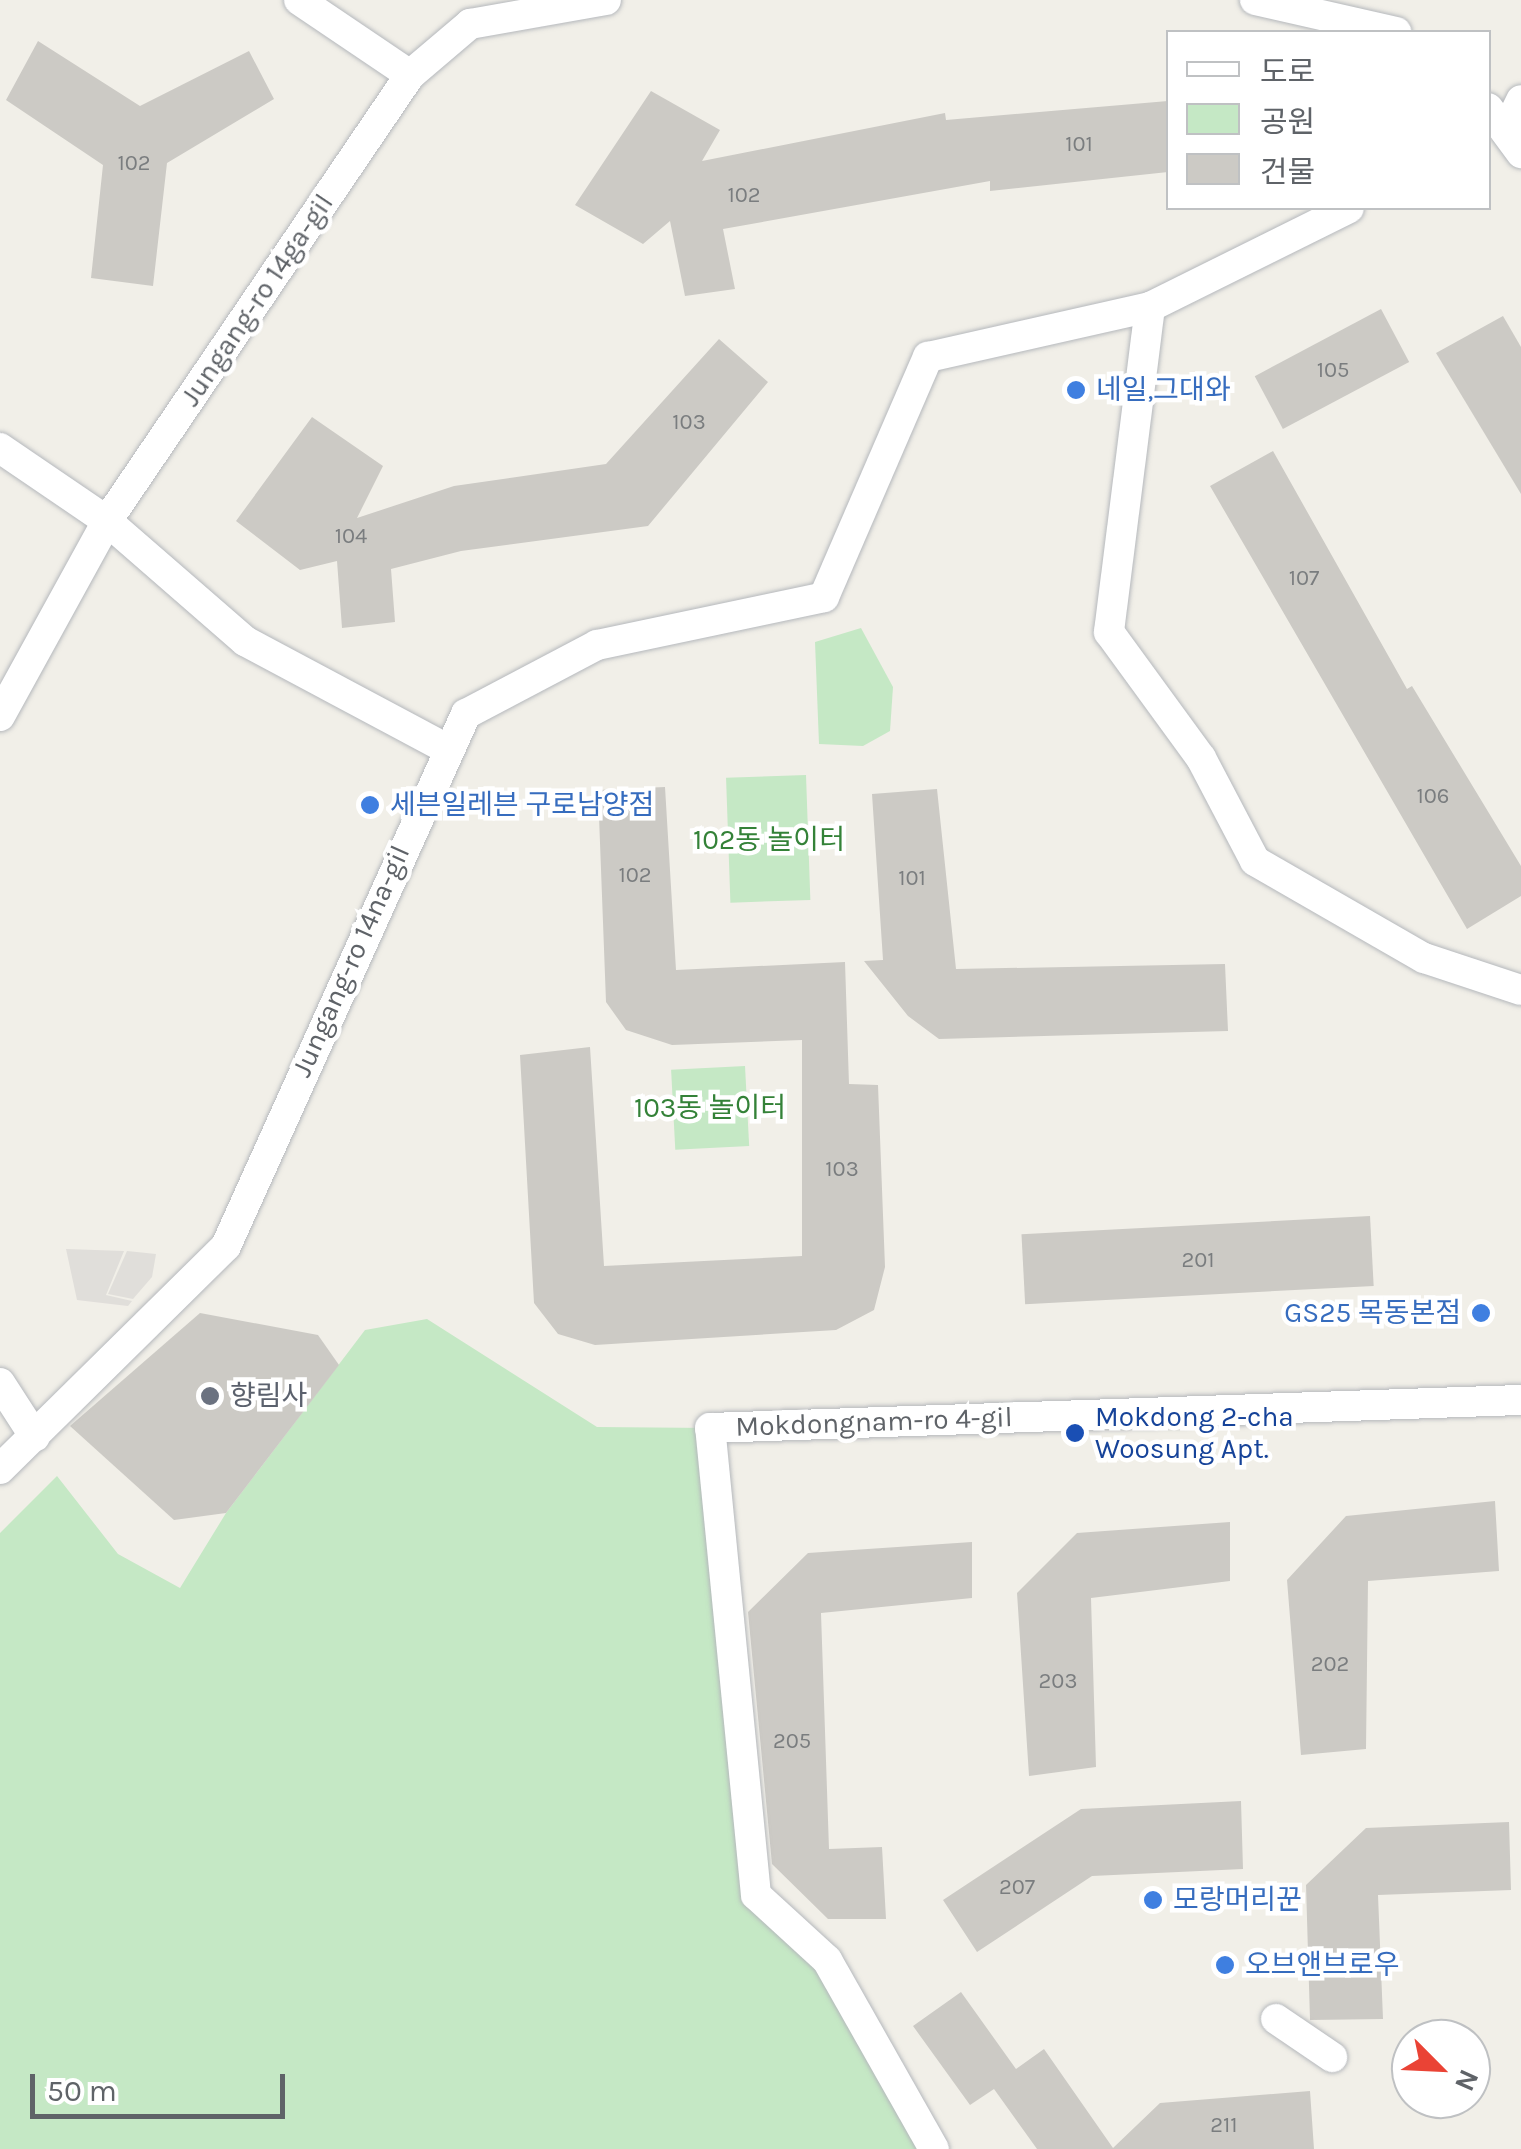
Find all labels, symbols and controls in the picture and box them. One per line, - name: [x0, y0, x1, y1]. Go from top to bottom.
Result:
- legend: [1166, 30, 1491, 210]
- text: 도로: [1260, 54, 1315, 90]
- text: 공원: [1260, 104, 1315, 140]
- house number: 101: [1065, 132, 1093, 158]
- house number: 102: [117, 151, 151, 177]
- text: 건물: [1260, 154, 1315, 190]
- house number: 102: [727, 183, 761, 209]
- street label: Jungang-ro 14ga-gil: [174, 187, 340, 413]
- house number: 105: [1317, 358, 1349, 384]
- place label: 네일,그대와: [1096, 373, 1231, 407]
- marker: 네일,그대와: [1065, 379, 1087, 401]
- house number: 103: [672, 410, 706, 436]
- house number: 104: [335, 524, 367, 550]
- house number: 107: [1289, 566, 1319, 592]
- house number: 106: [1417, 784, 1449, 810]
- place label: 세븐일레븐 구로남양점: [390, 788, 654, 822]
- marker: 세븐일레븐 구로남양점: [359, 794, 381, 816]
- park label: 102동 놀이터: [693, 823, 845, 857]
- street label: Jungang-ro 14na-gil: [285, 840, 417, 1082]
- house number: 102: [618, 863, 652, 889]
- house number: 101: [898, 866, 926, 892]
- park label: 103동 놀이터: [634, 1091, 786, 1125]
- house number: 103: [825, 1157, 859, 1183]
- house number: 201: [1181, 1248, 1215, 1274]
- place label: GS25 목동본점: [1284, 1296, 1461, 1330]
- marker: GS25 목동본점: [1470, 1302, 1492, 1324]
- place label: 향림사: [230, 1379, 307, 1413]
- marker: 향림사: [199, 1385, 221, 1407]
- street label: Mokdongnam-ro 4-gil: [735, 1400, 1013, 1444]
- place label: Mokdong 2-cha Woosung Apt.: [1095, 1400, 1294, 1466]
- marker: Mokdong 2-cha Woosung Apt.: [1064, 1422, 1086, 1444]
- house number: 202: [1311, 1652, 1349, 1678]
- house number: 203: [1039, 1669, 1077, 1695]
- house number: 205: [773, 1729, 811, 1755]
- house number: 207: [999, 1875, 1035, 1901]
- place label: 모랑머리꾼: [1173, 1883, 1302, 1917]
- marker: 모랑머리꾼: [1142, 1889, 1164, 1911]
- place label: 오브앤브로우: [1245, 1948, 1400, 1982]
- marker: 오브앤브로우: [1214, 1954, 1236, 1976]
- north arrow: [1391, 2019, 1491, 2119]
- scale bar: [35, 2054, 290, 2116]
- text: N: [1448, 2065, 1486, 2096]
- text: 50 m: [47, 2073, 117, 2109]
- house number: 211: [1210, 2113, 1238, 2139]

